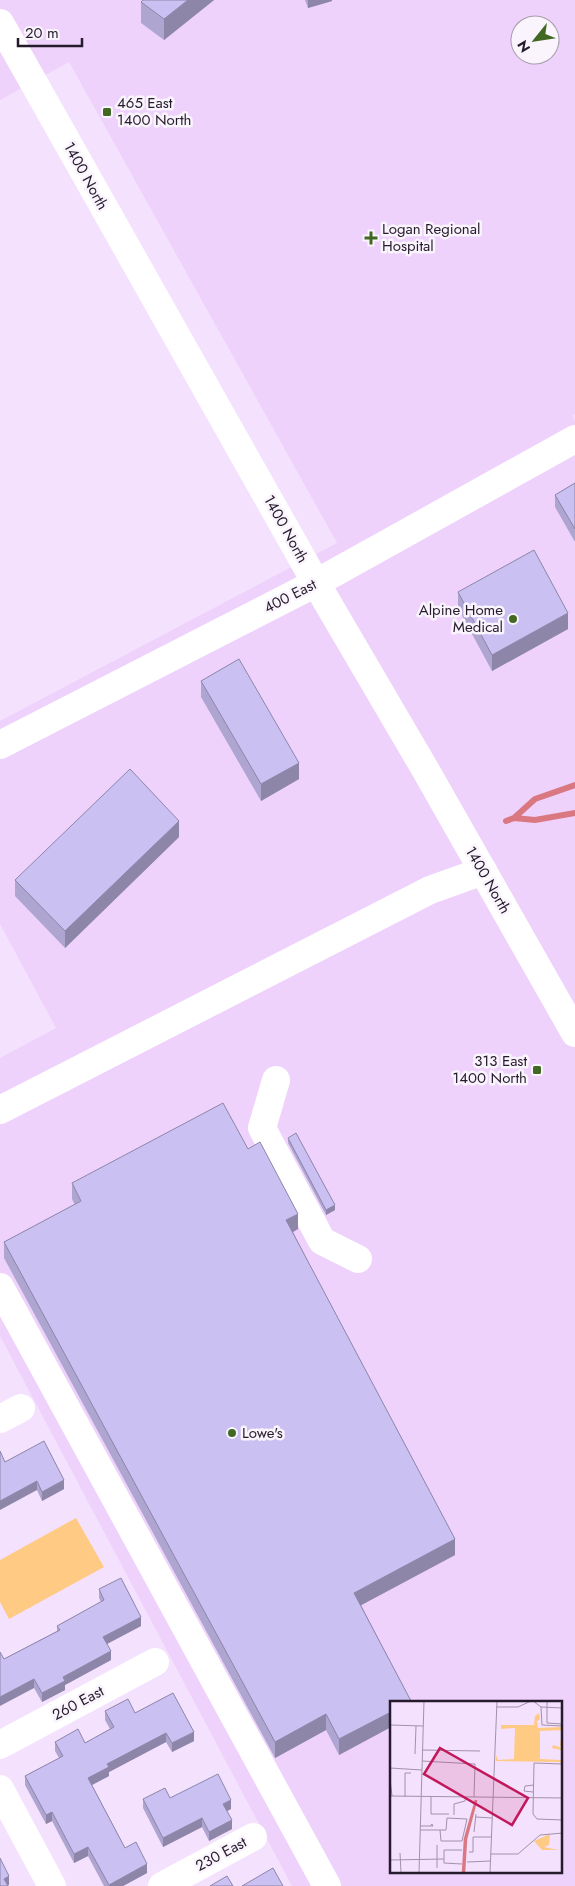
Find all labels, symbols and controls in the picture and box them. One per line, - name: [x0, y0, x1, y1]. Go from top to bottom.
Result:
- scale bar: [18, 15, 81, 47]
- north arrow: [510, 15, 560, 65]
- text: 20 m: [25, 22, 59, 44]
- text: N: [512, 37, 535, 56]
- place label: 465 East 1400 North: [117, 92, 191, 131]
- marker: 465 East 1400 North: [101, 106, 113, 118]
- street label: 1400 North: [58, 138, 114, 214]
- place label: Logan Regional Hospital: [382, 218, 480, 257]
- marker: Logan Regional Hospital: [364, 231, 378, 245]
- street label: 1400 North: [258, 491, 314, 567]
- street label: 400 East: [260, 573, 320, 619]
- place label: Alpine Home Medical: [419, 599, 503, 638]
- marker: Alpine Home Medical: [507, 613, 519, 625]
- street label: 1400 North: [460, 842, 516, 918]
- place label: 313 East 1400 North: [453, 1050, 527, 1089]
- marker: 313 East 1400 North: [531, 1064, 543, 1076]
- place label: Lowe's: [242, 1422, 283, 1444]
- marker: Lowe's: [226, 1427, 238, 1439]
- street label: 260 East: [48, 1680, 108, 1726]
- inset map: [390, 1701, 562, 1874]
- street label: 230 East: [191, 1831, 251, 1877]

